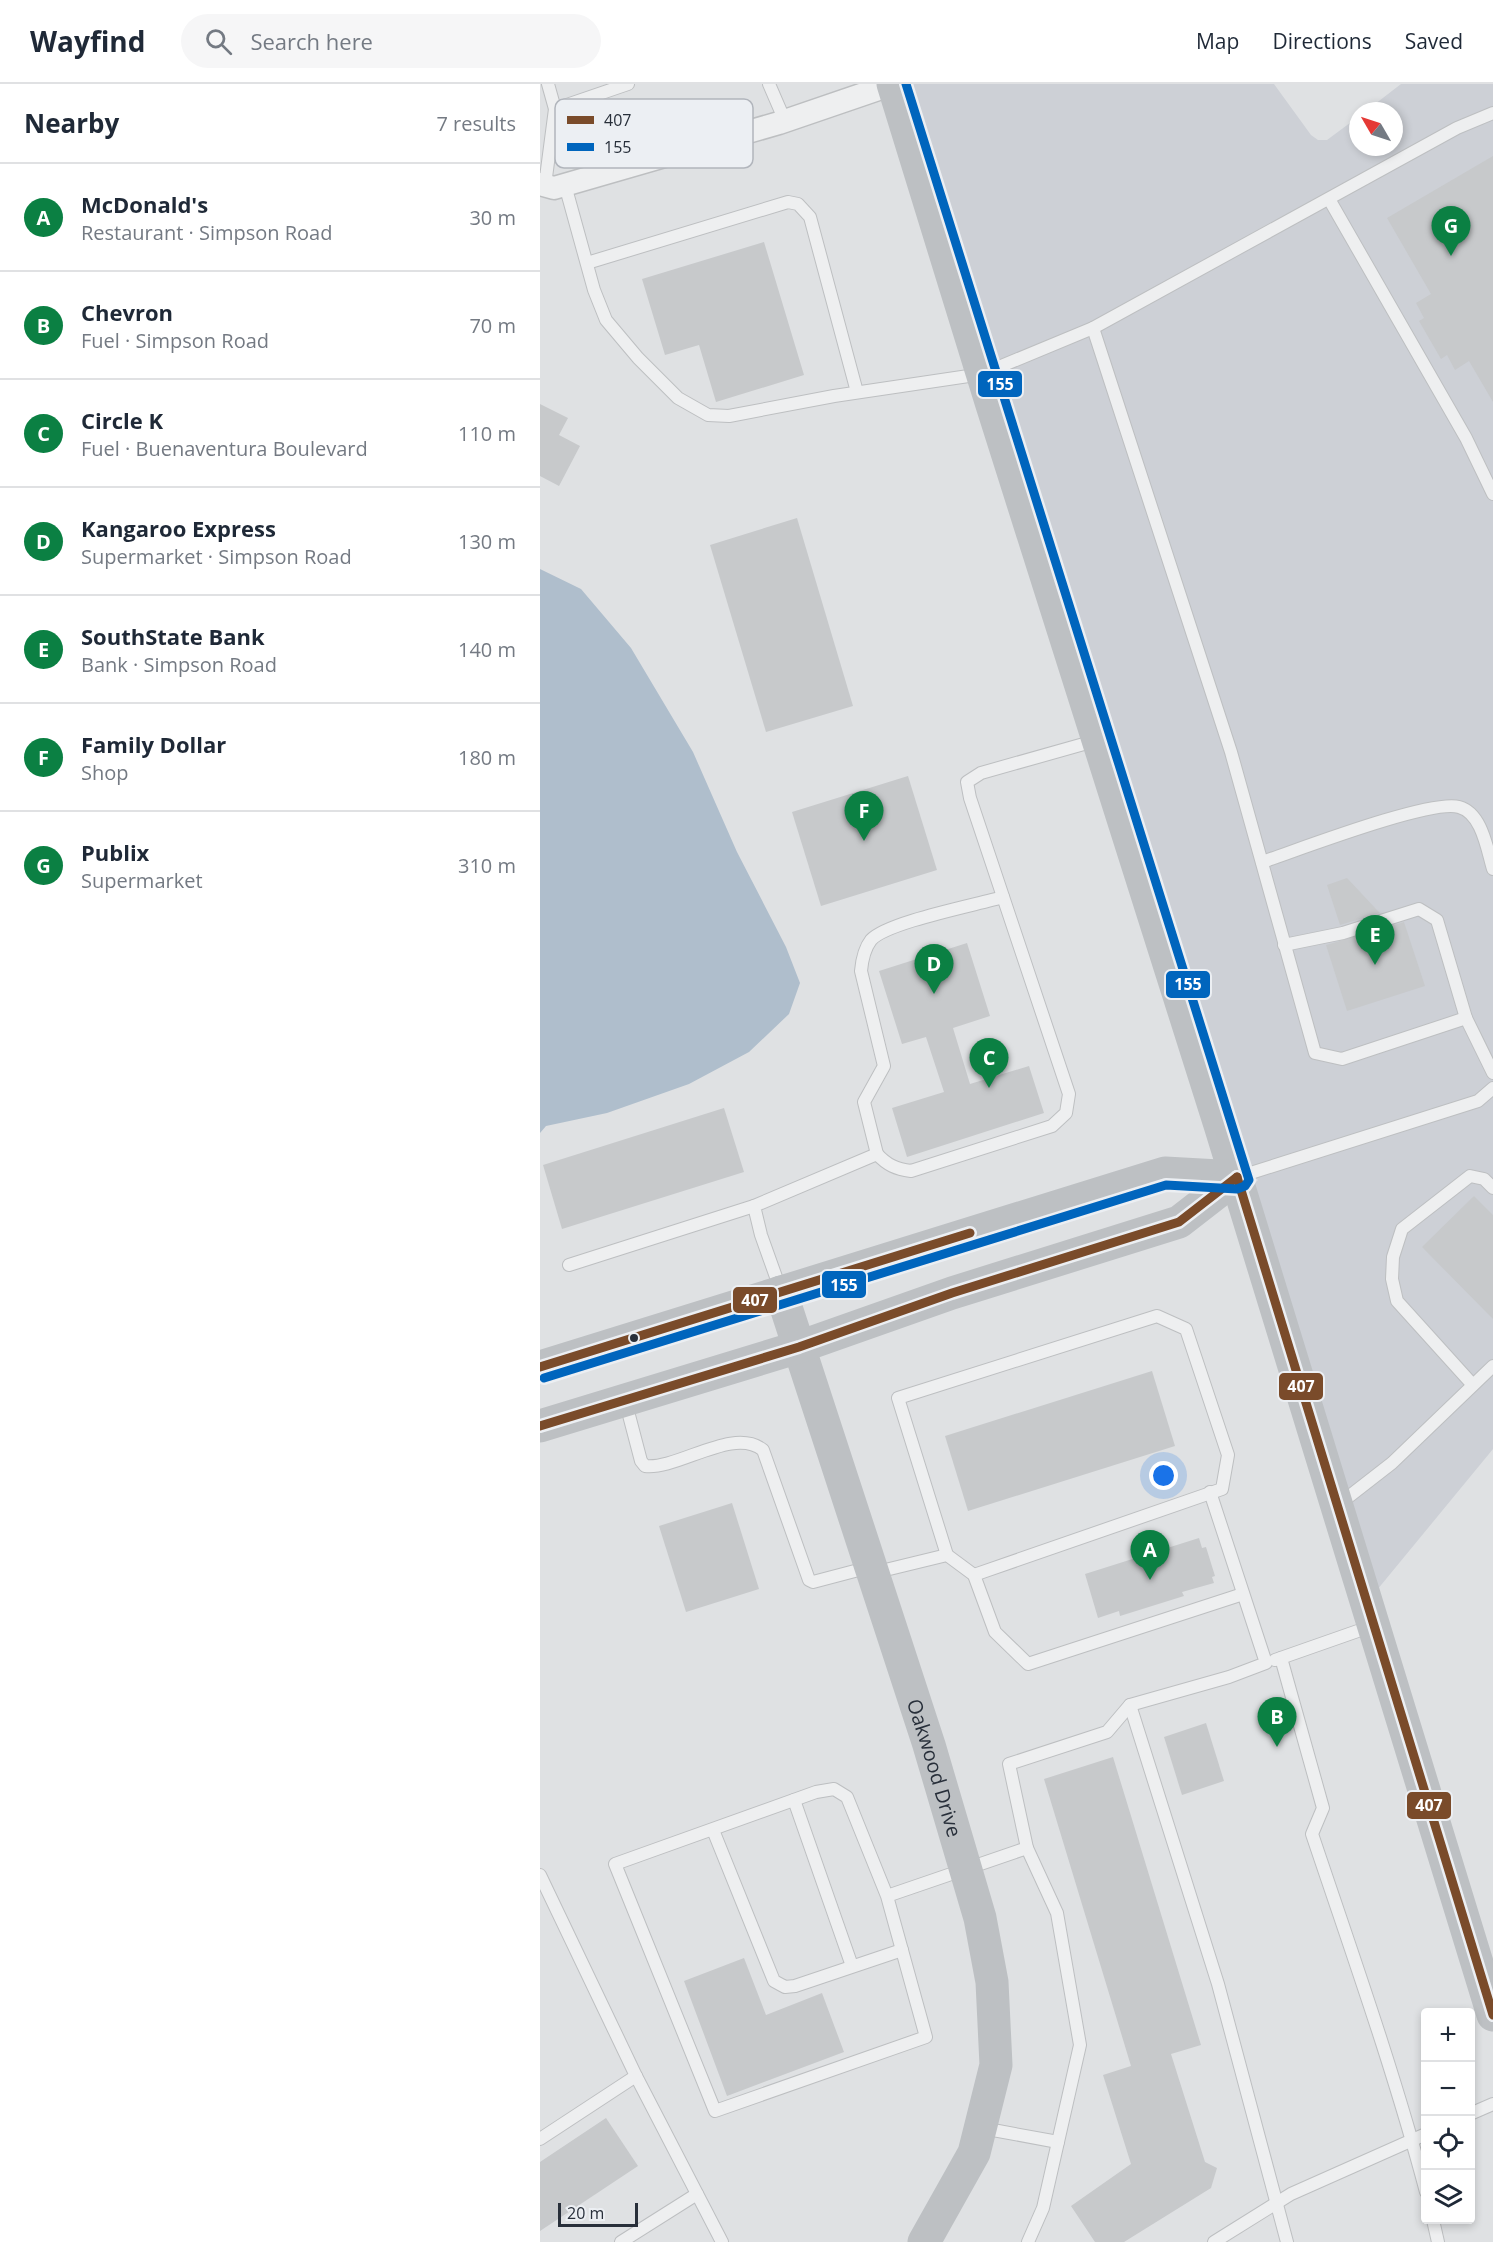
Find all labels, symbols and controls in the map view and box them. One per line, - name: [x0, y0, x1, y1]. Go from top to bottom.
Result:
- search box: [181, 14, 601, 68]
- text: Wayfind: [30, 22, 145, 60]
- icon: search: [202, 25, 235, 58]
- text: Search here: [250, 26, 373, 56]
- text: Map: [1196, 27, 1239, 55]
- text: Directions: [1272, 27, 1372, 55]
- text: Saved: [1405, 27, 1463, 55]
- legend: [555, 99, 753, 168]
- north arrow: [1349, 102, 1403, 156]
- text: Nearby: [24, 105, 119, 141]
- text: 407: [604, 109, 631, 131]
- text: 7 results: [436, 110, 516, 137]
- text: 155: [604, 136, 631, 158]
- text: McDonald's: [81, 189, 208, 219]
- text: A: [37, 204, 50, 231]
- text: 30 m: [469, 204, 516, 231]
- pin: G: [1432, 206, 1470, 256]
- text: Restaurant · Simpson Road: [81, 219, 332, 246]
- text: Chevron: [81, 297, 173, 327]
- text: B: [37, 312, 50, 339]
- text: 70 m: [469, 312, 516, 339]
- text: Fuel · Simpson Road: [81, 327, 269, 354]
- line badge: 155: [977, 370, 1023, 398]
- text: 155: [986, 373, 1014, 395]
- text: Circle K: [81, 405, 163, 435]
- text: C: [37, 420, 50, 447]
- text: 110 m: [458, 420, 516, 447]
- text: Fuel · Buenaventura Boulevard: [81, 435, 368, 462]
- text: Kangaroo Express: [81, 513, 276, 543]
- text: D: [36, 528, 51, 555]
- text: 130 m: [458, 528, 516, 555]
- text: Supermarket · Simpson Road: [81, 543, 352, 570]
- text: SouthState Bank: [81, 621, 265, 651]
- text: E: [38, 636, 49, 663]
- text: 140 m: [458, 636, 516, 663]
- text: Bank · Simpson Road: [81, 651, 277, 678]
- text: Family Dollar: [81, 729, 226, 759]
- text: F: [38, 744, 49, 771]
- text: 180 m: [458, 744, 516, 771]
- text: Shop: [81, 759, 129, 786]
- pin: F: [844, 792, 884, 841]
- text: Publix: [81, 837, 149, 867]
- text: G: [36, 852, 51, 879]
- text: 310 m: [458, 852, 516, 879]
- text: Supermarket: [81, 867, 203, 894]
- pin: E: [1356, 916, 1394, 965]
- pin: D: [914, 944, 954, 994]
- line badge: 155: [1165, 970, 1211, 999]
- text: 155: [1174, 973, 1202, 995]
- pin: C: [970, 1038, 1008, 1088]
- line badge: 155: [821, 1270, 867, 1299]
- text: 155: [830, 1274, 858, 1296]
- line badge: 407: [732, 1286, 778, 1314]
- text: 407: [741, 1289, 769, 1311]
- unlabelled marker: [628, 1332, 640, 1344]
- line badge: 407: [1278, 1372, 1324, 1401]
- text: 407: [1287, 1375, 1315, 1397]
- your location: [1149, 1461, 1178, 1490]
- pin: A: [1130, 1530, 1170, 1580]
- street label: Oakwood Drive: [901, 1695, 969, 1840]
- pin: B: [1258, 1698, 1296, 1747]
- line badge: 407: [1406, 1791, 1452, 1820]
- text: 407: [1415, 1794, 1443, 1816]
- map controls: [1421, 2008, 1475, 2224]
- button: +: [1421, 2008, 1475, 2062]
- button: −: [1421, 2062, 1475, 2116]
- button: locate: [1421, 2116, 1475, 2170]
- button: layers: [1421, 2170, 1475, 2224]
- scale bar: [558, 2200, 638, 2228]
- text: 20 m: [567, 2202, 604, 2224]

